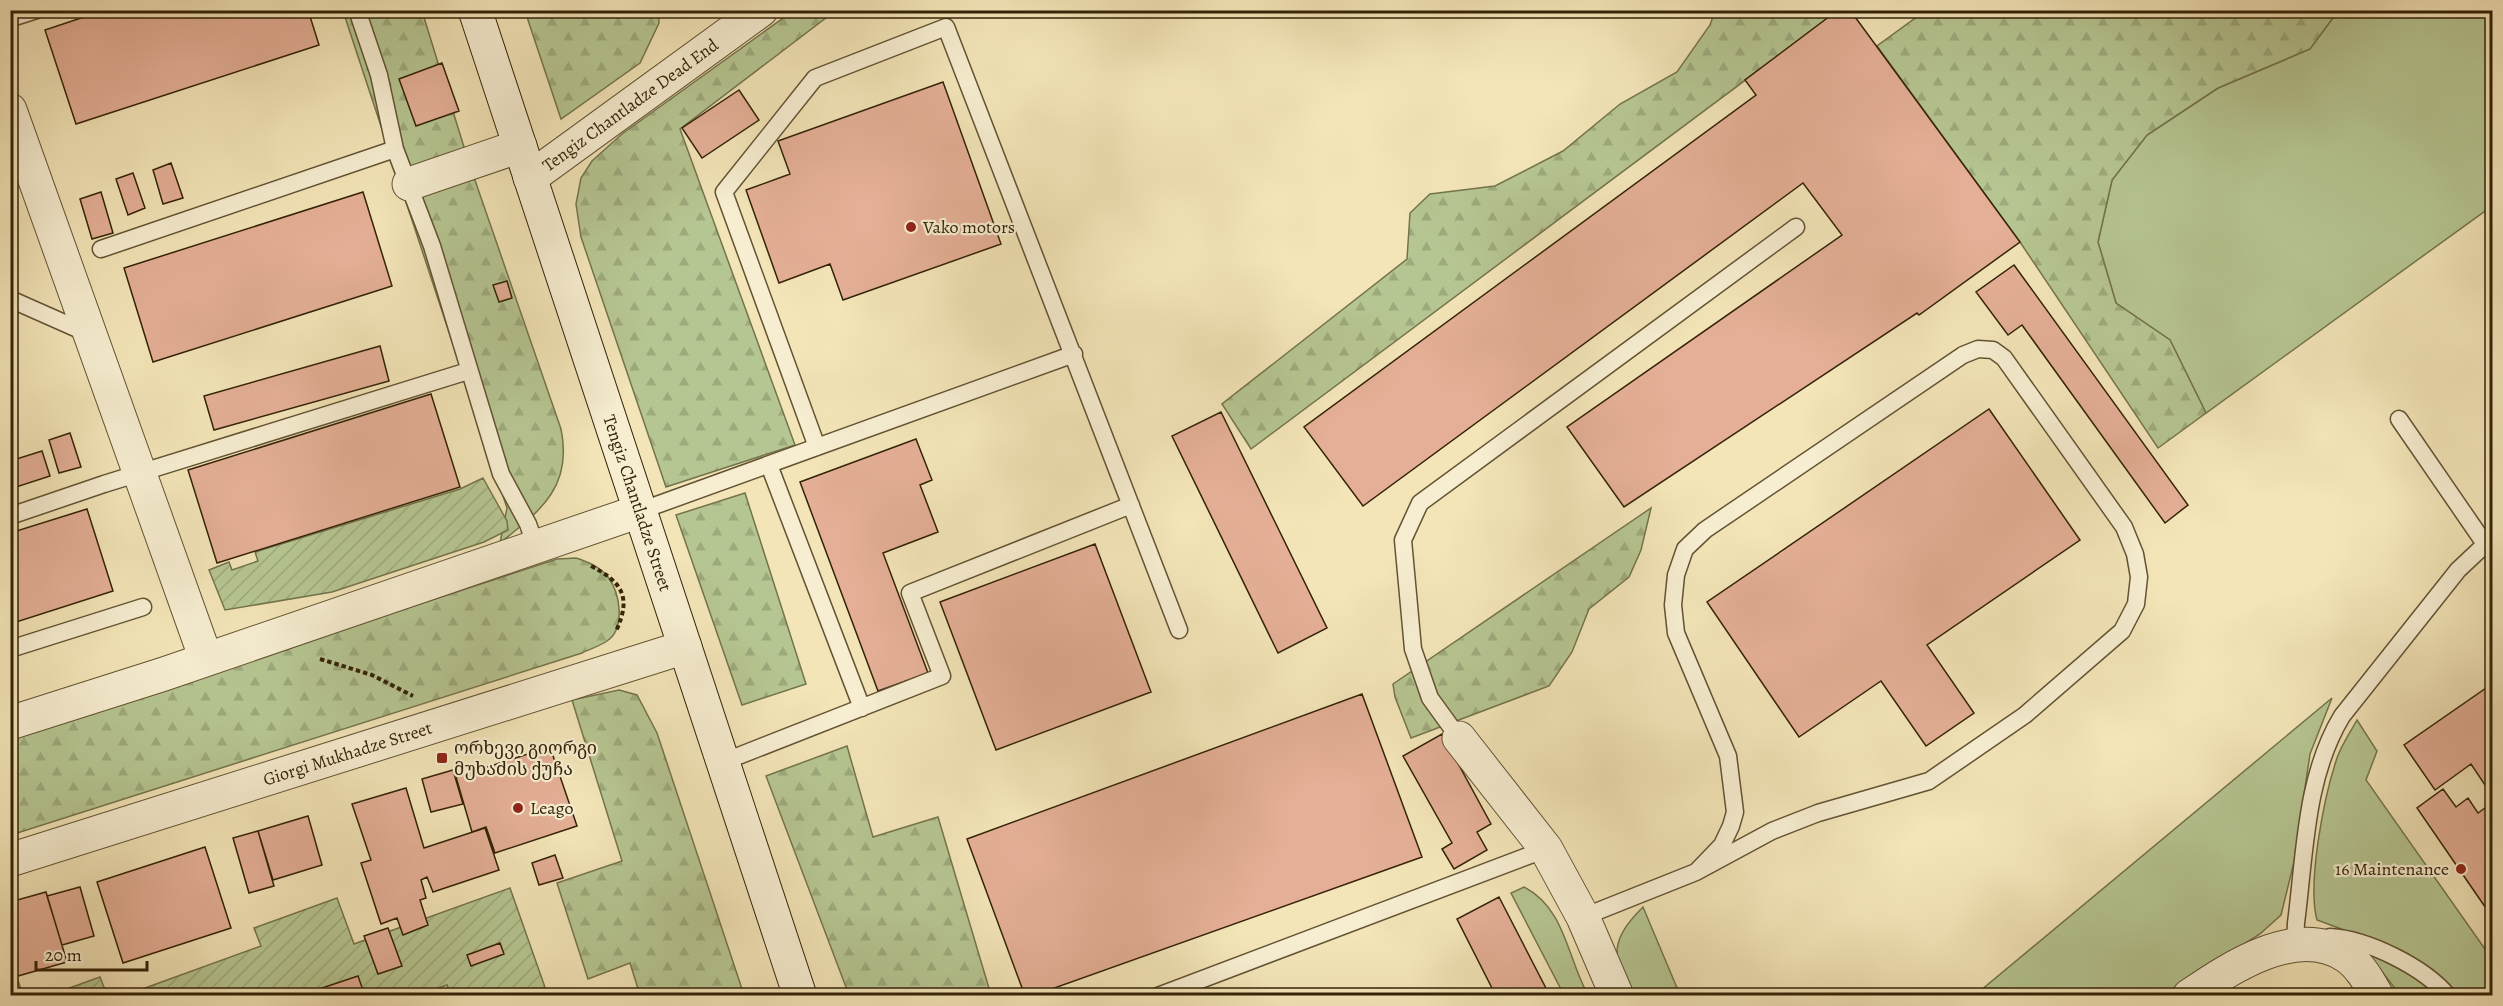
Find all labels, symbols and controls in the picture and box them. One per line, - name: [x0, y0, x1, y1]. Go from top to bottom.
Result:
- street label: Tengiz Chantladze Dead End: [537, 33, 723, 177]
- place label: Vako motors: [922, 215, 1015, 239]
- marker: Vako motors: [904, 220, 918, 234]
- street label: Tengiz Chantladze Street: [597, 412, 678, 594]
- street label: Giorgi Mukhadze Street: [260, 716, 435, 791]
- place label: ორხევი გიორგი მუხაძის ქუჩა: [454, 736, 597, 781]
- marker: ორხევი გიორგი მუხაძის ქუჩა: [435, 751, 449, 765]
- place label: Leago: [530, 796, 574, 820]
- marker: Leago: [511, 801, 525, 815]
- place label: 16 Maintenance: [2335, 857, 2449, 881]
- marker: 16 Maintenance: [2454, 862, 2468, 876]
- scale bar: [36, 934, 147, 972]
- text: 20 m: [45, 943, 82, 967]

